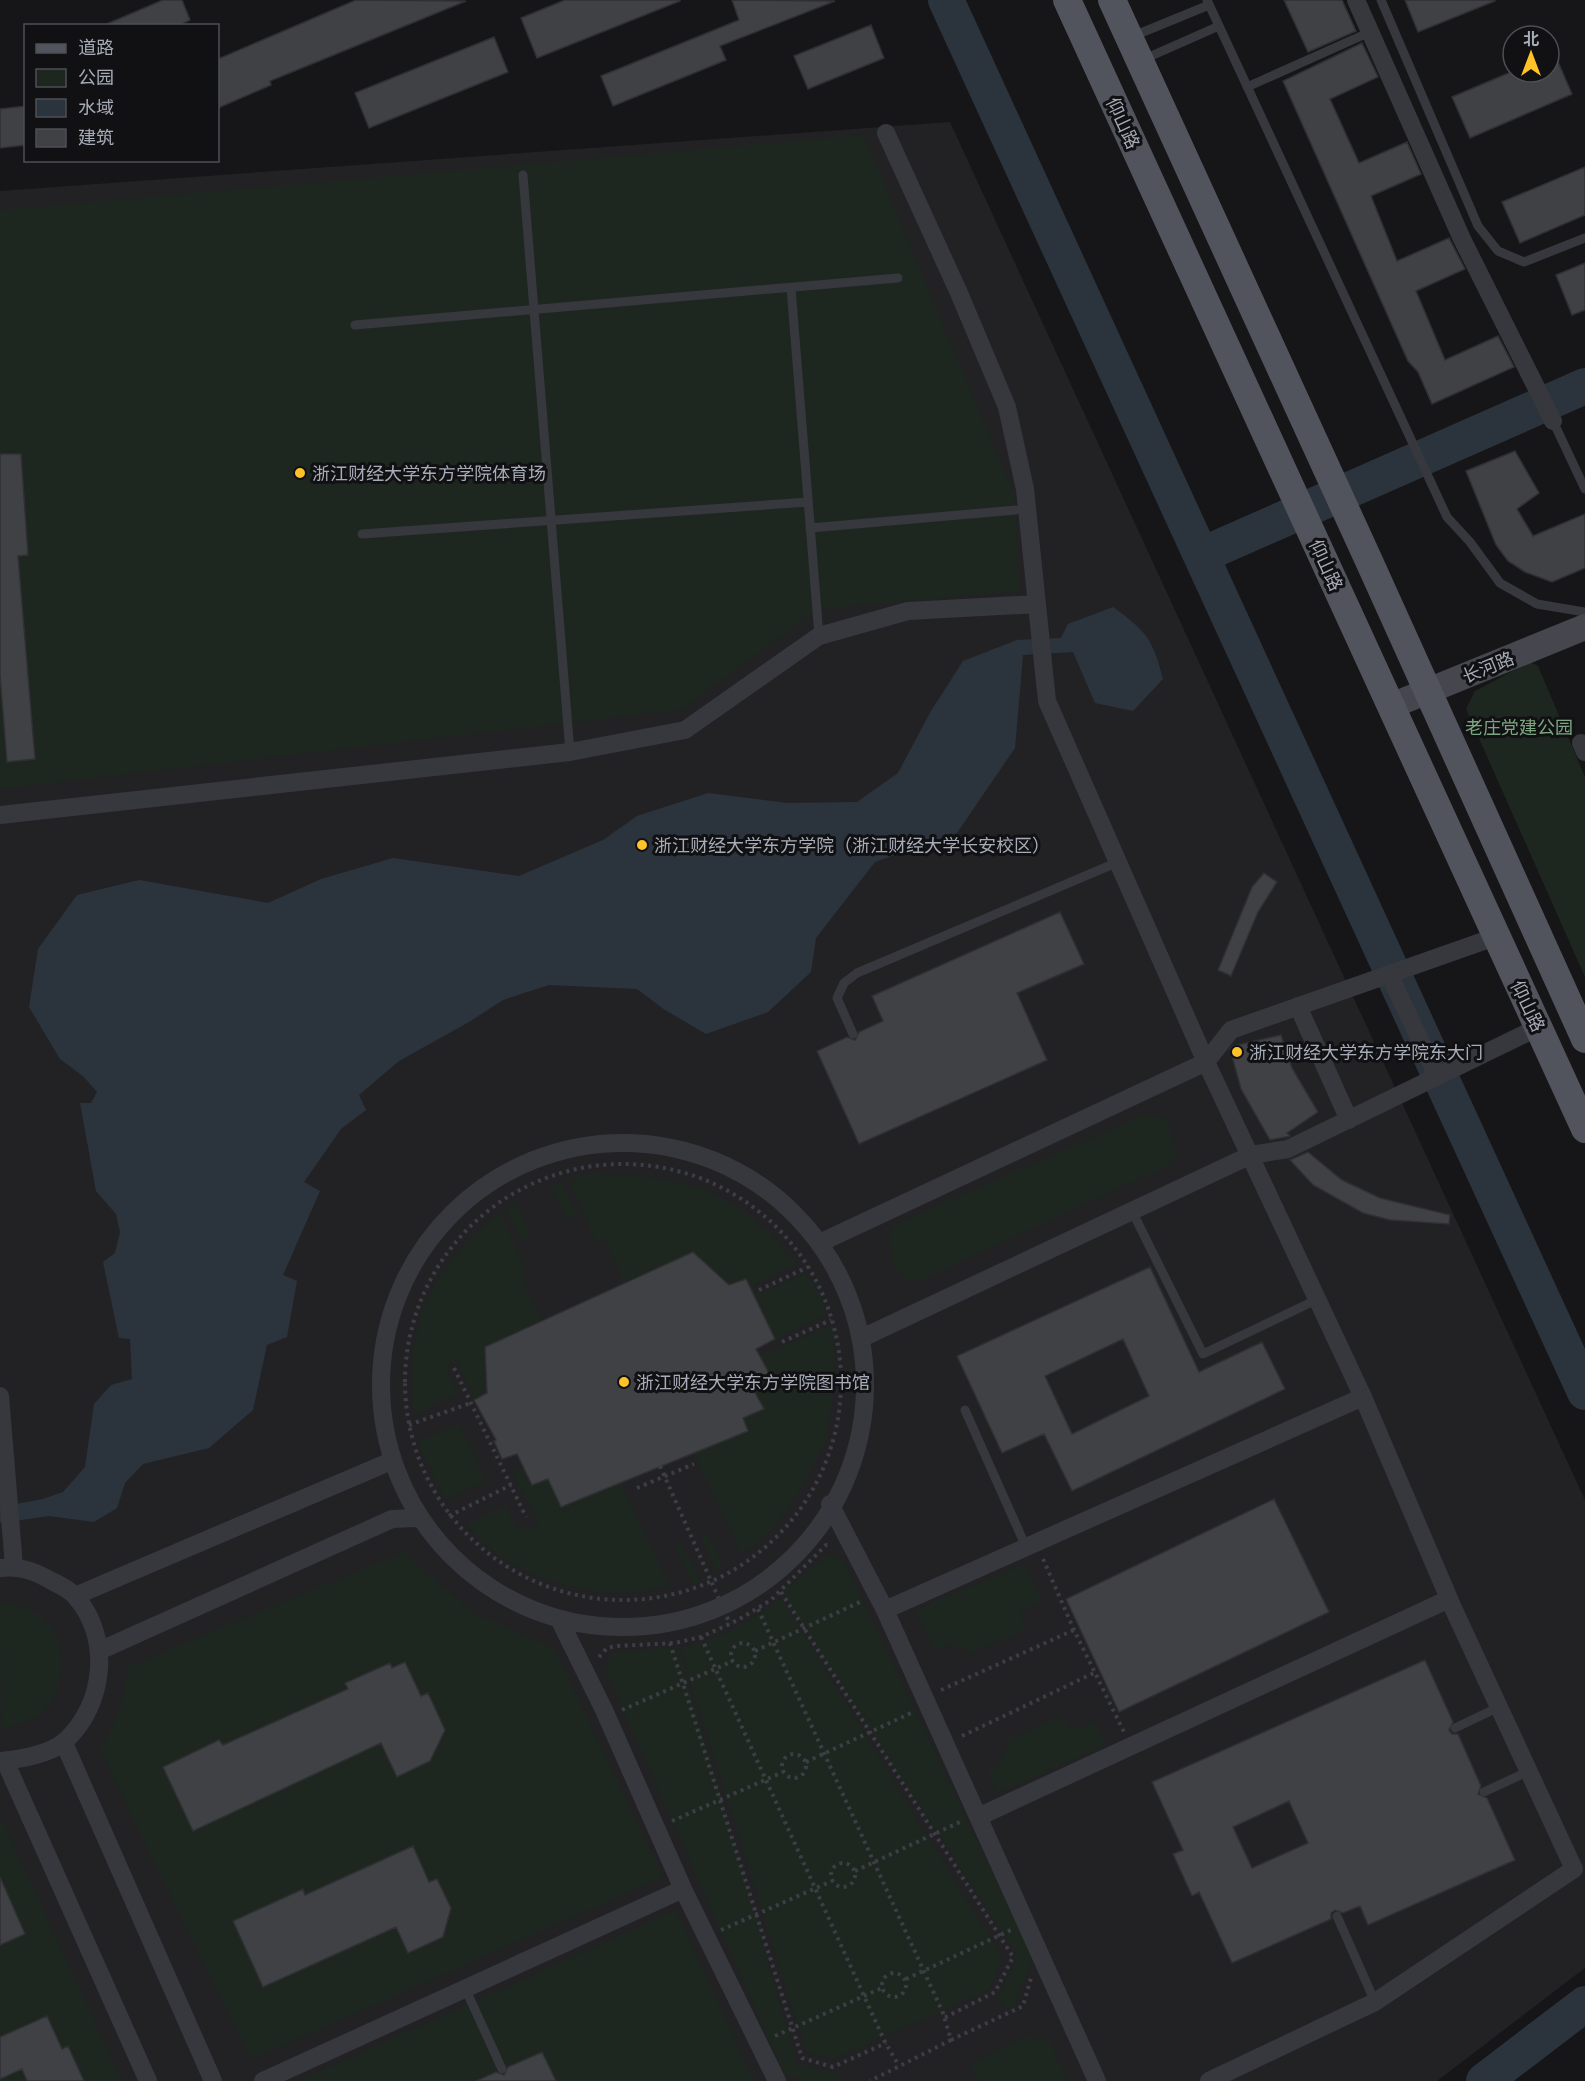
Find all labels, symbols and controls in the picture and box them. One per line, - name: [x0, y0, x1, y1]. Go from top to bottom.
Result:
- legend: [24, 24, 219, 162]
- north arrow: [1501, 24, 1561, 84]
- text: 北: [1523, 29, 1539, 49]
- text: 道路: [78, 36, 114, 59]
- text: 公园: [78, 66, 114, 89]
- street label: 仰山路: [1101, 94, 1145, 152]
- text: 水域: [78, 96, 114, 119]
- text: 建筑: [78, 126, 114, 149]
- place label: 浙江财经大学东方学院体育场: [312, 462, 546, 485]
- marker: 浙江财经大学东方学院体育场: [293, 466, 307, 480]
- street label: 仰山路: [1304, 536, 1348, 594]
- street label: 长河路: [1459, 646, 1517, 688]
- park label: 老庄党建公园: [1465, 716, 1573, 739]
- place label: 浙江财经大学东方学院（浙江财经大学长安校区）: [654, 834, 1050, 857]
- marker: 浙江财经大学东方学院（浙江财经大学长安校区）: [635, 838, 649, 852]
- street label: 仰山路: [1506, 977, 1550, 1035]
- place label: 浙江财经大学东方学院东大门: [1249, 1041, 1483, 1064]
- marker: 浙江财经大学东方学院东大门: [1230, 1045, 1244, 1059]
- place label: 浙江财经大学东方学院图书馆: [636, 1371, 870, 1394]
- marker: 浙江财经大学东方学院图书馆: [617, 1375, 631, 1389]

